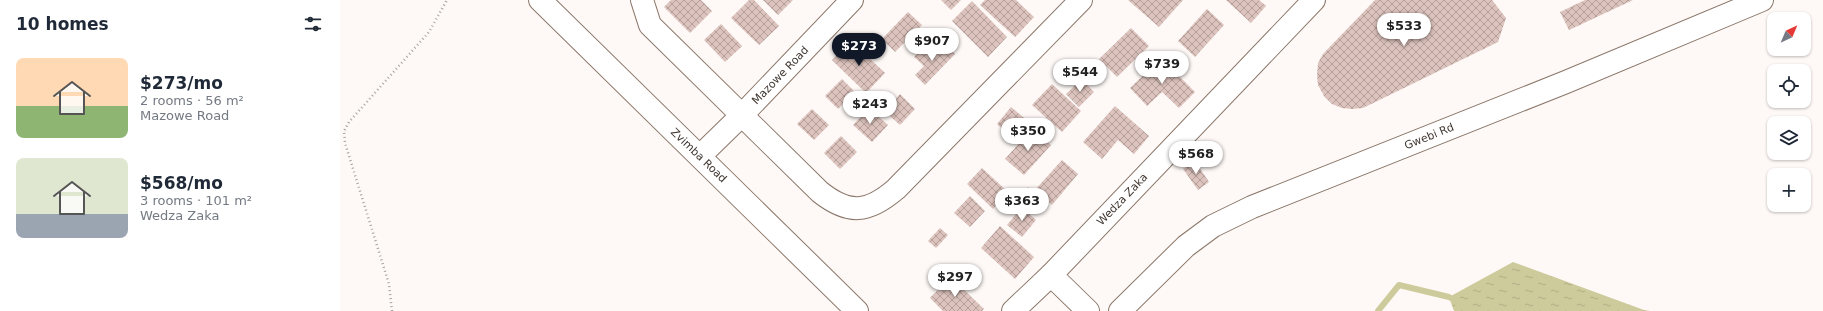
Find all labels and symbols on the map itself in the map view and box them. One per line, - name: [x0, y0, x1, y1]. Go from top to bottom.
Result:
- north arrow: [1767, 12, 1811, 56]
- pin: $533: [1380, 13, 1428, 47]
- pin: $907: [908, 28, 956, 62]
- pin: $273: [835, 33, 883, 67]
- street label: Mazowe Road: [749, 44, 811, 107]
- pin: $739: [1138, 51, 1186, 85]
- pin: $544: [1056, 59, 1104, 93]
- pin: $243: [846, 91, 894, 125]
- pin: $350: [1004, 118, 1052, 152]
- street label: Gwebi Rd: [1402, 121, 1456, 152]
- street label: Zvimba Road: [668, 125, 729, 185]
- pin: $568: [1172, 141, 1220, 175]
- street label: Wedza Zaka: [1094, 171, 1150, 228]
- pin: $363: [998, 188, 1046, 222]
- pin: $297: [931, 264, 979, 298]

